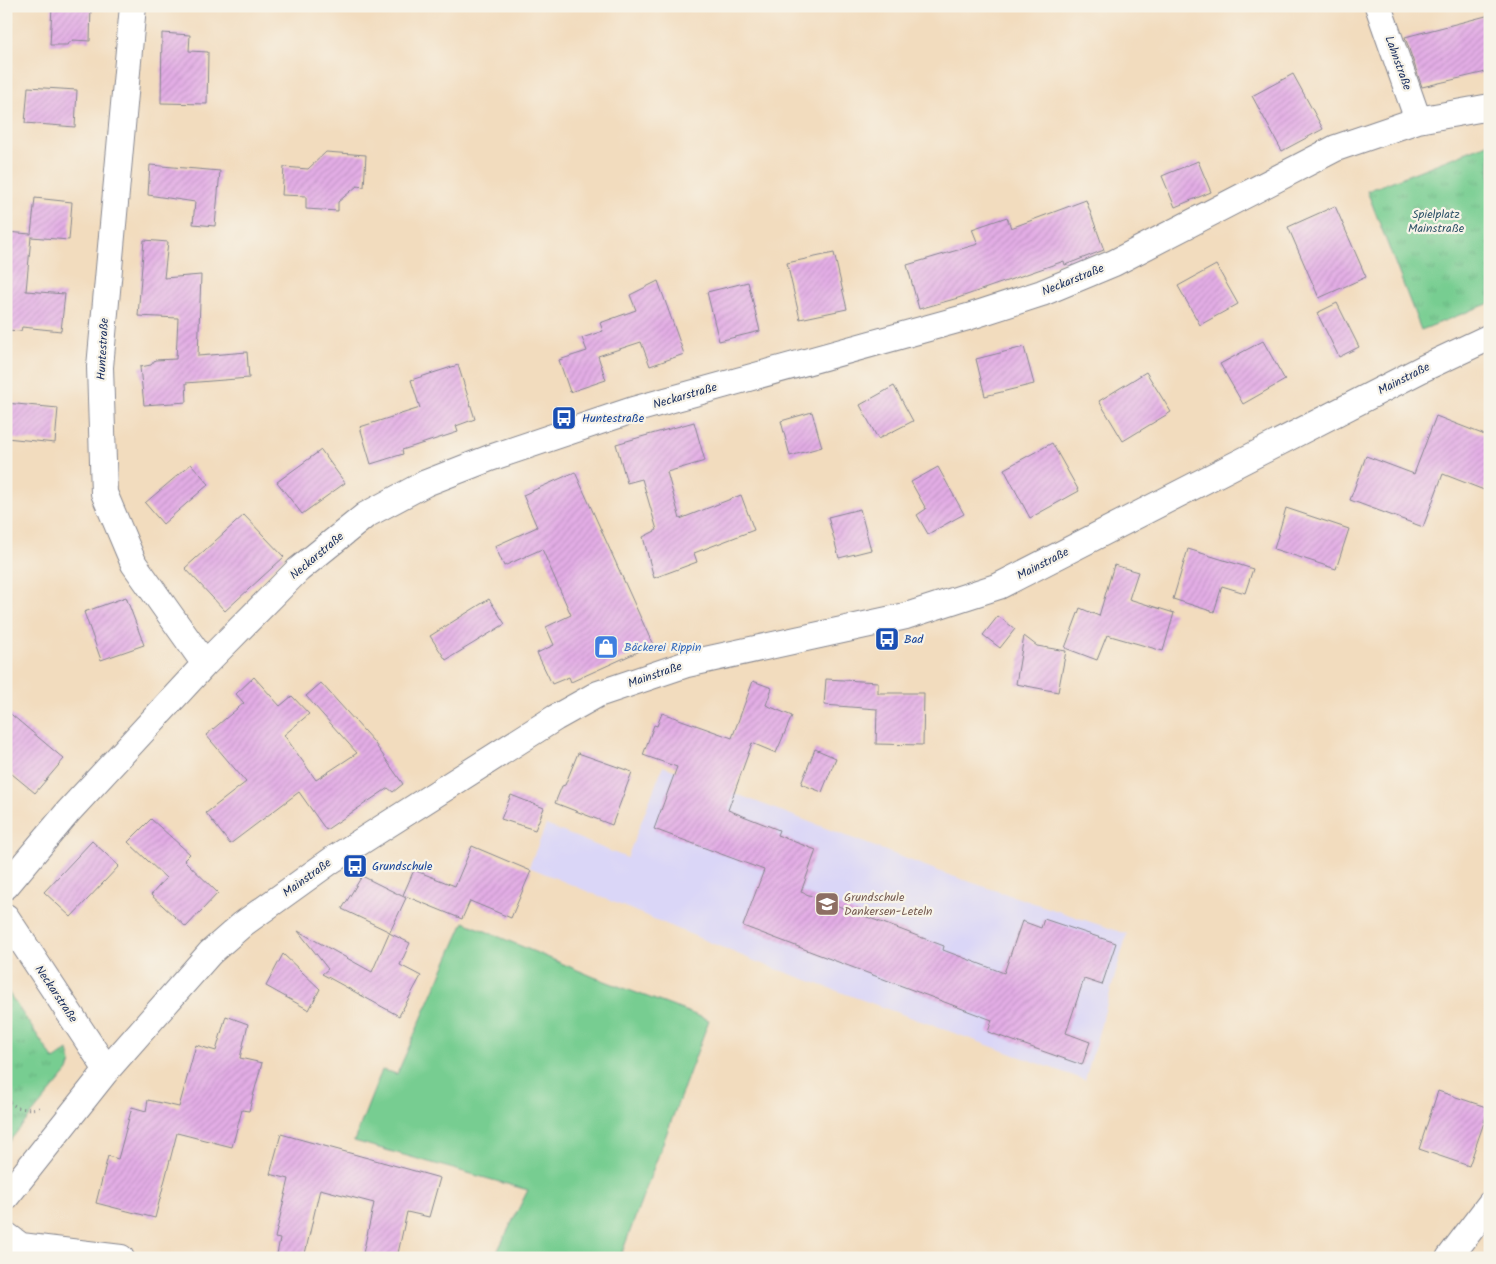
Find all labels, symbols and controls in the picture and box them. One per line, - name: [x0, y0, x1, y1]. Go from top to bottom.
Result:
- street label: Lahnstraße: [1379, 33, 1417, 93]
- park label: Spielplatz Mainstraße: [1408, 205, 1465, 238]
- street label: Neckarstraße: [1039, 259, 1108, 301]
- street label: Huntestraße: [92, 317, 114, 380]
- street label: Mainstraße: [1375, 358, 1434, 400]
- street label: Neckarstraße: [651, 378, 720, 414]
- bus stop icon: Huntestraße: [551, 405, 577, 431]
- place label: Huntestraße: [582, 409, 645, 428]
- street label: Neckarstraße: [286, 527, 349, 584]
- street label: Mainstraße: [1014, 543, 1073, 585]
- bus stop icon: Bad: [874, 626, 900, 652]
- place label: Bad: [904, 630, 924, 649]
- shop icon: Bäckerei Rippin: [593, 634, 619, 660]
- place label: Bäckerei Rippin: [624, 638, 701, 657]
- street label: Mainstraße: [625, 657, 685, 693]
- street label: Mainstraße: [279, 853, 336, 902]
- bus stop icon: Grundschule: [342, 853, 368, 879]
- place label: Grundschule: [372, 857, 433, 876]
- place label: Grundschule Dankersen-Leteln: [844, 888, 933, 921]
- school or university icon: Grundschule Dankersen-Leteln: [814, 891, 840, 917]
- street label: Neckarstraße: [30, 961, 83, 1027]

